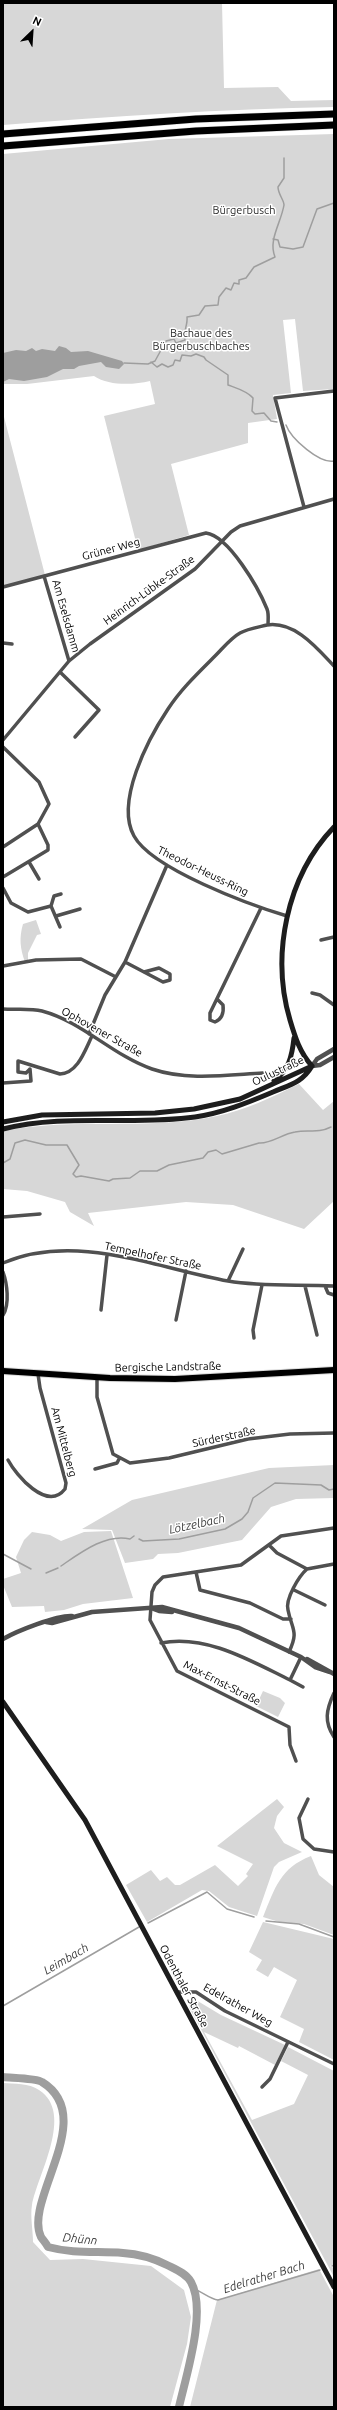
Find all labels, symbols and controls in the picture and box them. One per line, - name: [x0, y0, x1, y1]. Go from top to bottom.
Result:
- north arrow: [12, 12, 52, 52]
- text: N: [31, 14, 43, 28]
- park label: Bürgerbusch: [213, 203, 275, 217]
- park label: Bachaue des Bürgerbuschbaches: [152, 326, 250, 352]
- street label: Grüner Weg: [81, 535, 141, 563]
- street label: Heinrich-Lübke-Straße: [101, 552, 197, 628]
- street label: Am Eselsdamm: [49, 578, 83, 654]
- street label: Theodor-Heuss-Ring: [155, 843, 251, 899]
- street label: Ophovener Straße: [59, 1004, 145, 1060]
- street label: Oulustraße: [250, 1053, 306, 1089]
- street label: Tempelhofer Straße: [103, 1239, 203, 1273]
- street label: Bergische Landstraße: [115, 1359, 221, 1375]
- street label: Am Mittelberg: [48, 1406, 80, 1478]
- street label: Sürderstraße: [191, 1424, 257, 1450]
- water label: Lötzelbach: [168, 1511, 226, 1537]
- street label: Max-Ernst-Straße: [181, 1658, 263, 1708]
- water label: Leimbach: [41, 1940, 91, 1978]
- street label: Odenthaler Straße: [157, 1942, 211, 2030]
- street label: Edelrather Weg: [201, 1981, 275, 2029]
- water label: Dhünn: [62, 2230, 98, 2248]
- water label: Edelrather Bach: [222, 2258, 306, 2296]

